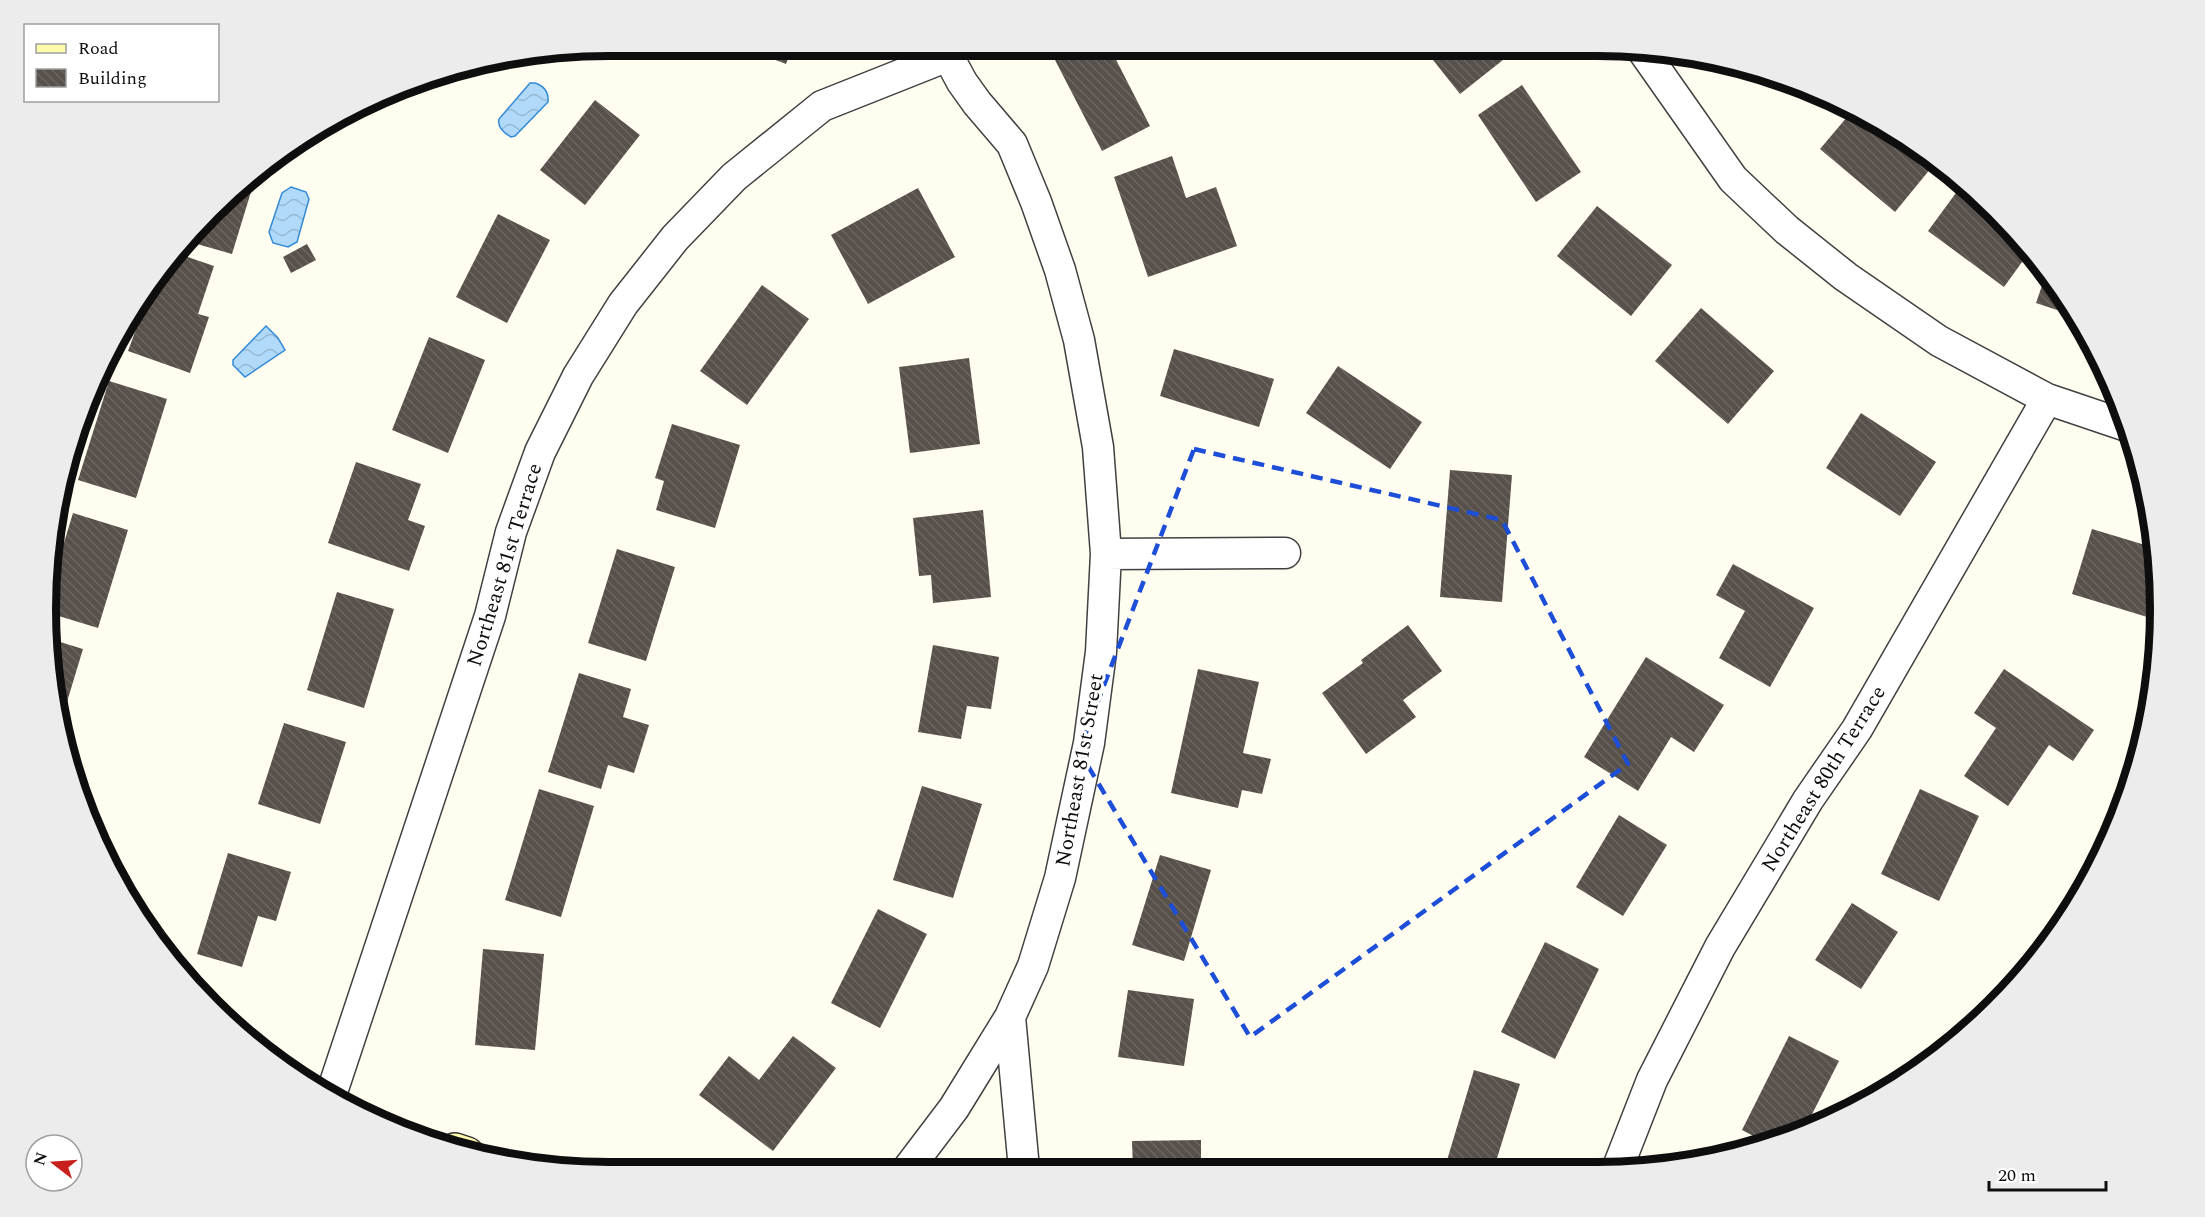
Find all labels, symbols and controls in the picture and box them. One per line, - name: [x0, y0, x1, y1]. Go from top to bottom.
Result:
- legend: [24, 24, 219, 102]
- text: Road: [78, 35, 119, 62]
- text: Building: [78, 65, 147, 92]
- street label: Northeast 81st Terrace: [459, 459, 551, 671]
- street label: Northeast 81st Street: [1047, 671, 1113, 869]
- street label: Northeast 80th Terrace: [1754, 679, 1894, 879]
- north arrow: [24, 1133, 84, 1193]
- text: N: [27, 1149, 54, 1169]
- scale bar: [1989, 1154, 2106, 1192]
- text: 20 m: [1998, 1162, 2036, 1189]

